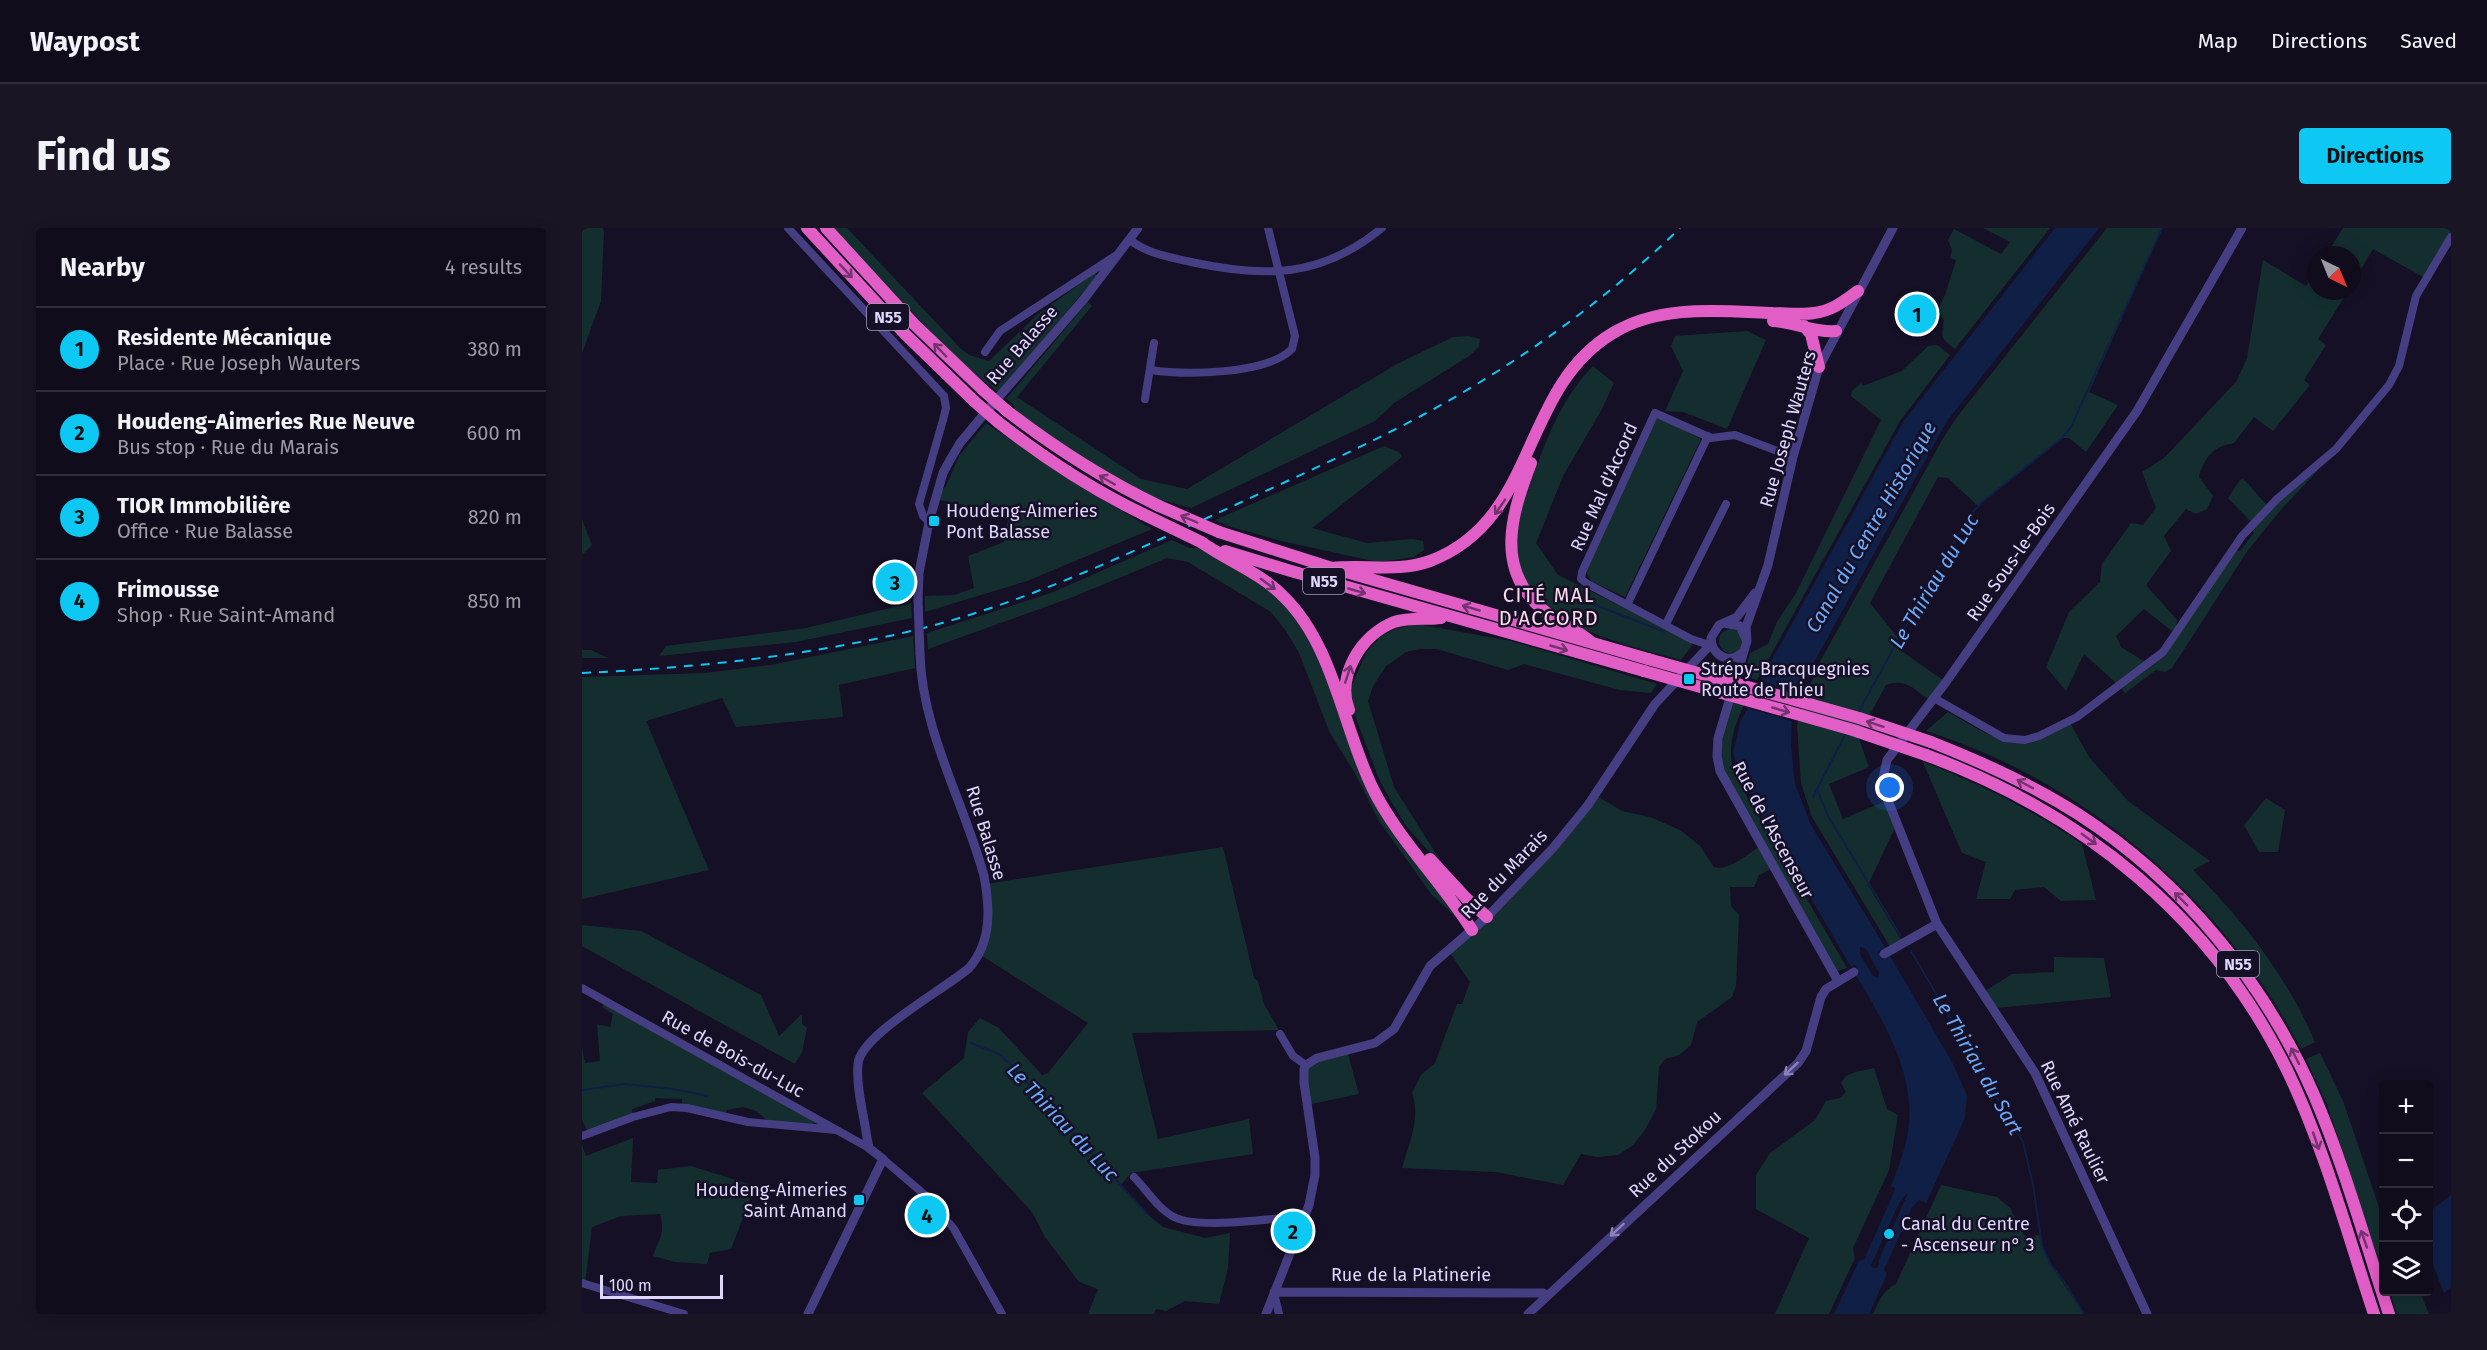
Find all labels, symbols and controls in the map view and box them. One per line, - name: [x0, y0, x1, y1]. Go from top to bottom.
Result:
- text: Waypost: [30, 25, 140, 58]
- text: Map: [2198, 28, 2238, 54]
- text: Directions: [2271, 28, 2367, 54]
- text: Saved: [2400, 28, 2457, 54]
- button: Directions: [2299, 128, 2451, 184]
- text: Find us: [36, 131, 171, 181]
- north arrow: [2307, 246, 2361, 300]
- text: Nearby: [60, 252, 145, 283]
- text: 4 results: [445, 255, 522, 279]
- one-way arrow: [839, 263, 853, 278]
- pin: 1: [1898, 292, 1936, 337]
- street label: Rue Balasse: [982, 301, 1062, 389]
- road number: N55: [867, 304, 909, 330]
- text: Residente Mécanique: [117, 324, 331, 351]
- text: 1: [75, 337, 84, 361]
- text: 380 m: [467, 337, 522, 361]
- one-way arrow: [932, 343, 947, 358]
- street label: Rue Joseph Wauters: [1755, 348, 1821, 510]
- text: Place · Rue Joseph Wauters: [117, 351, 360, 375]
- text: Houdeng-Aimeries Rue Neuve: [117, 408, 415, 435]
- water label: Canal du Centre Historique: [1801, 417, 1941, 637]
- street label: Rue Mal d'Accord: [1566, 419, 1642, 555]
- text: 2: [74, 421, 85, 445]
- text: 600 m: [467, 421, 522, 445]
- text: Bus stop · Rue du Marais: [117, 435, 339, 459]
- one-way arrow: [1099, 473, 1116, 485]
- text: TIOR Immobilière: [117, 492, 290, 519]
- one-way arrow: [1494, 498, 1506, 514]
- street label: Rue Sous-le-Bois: [1962, 499, 2060, 625]
- place label: Houdeng-Aimeries Pont Balasse: [946, 500, 1097, 543]
- text: 3: [74, 505, 85, 529]
- text: 820 m: [468, 505, 522, 529]
- water label: Le Thiriau du Luc: [1884, 509, 1984, 653]
- one-way arrow: [1181, 513, 1199, 525]
- marker: Houdeng-Aimeries Pont Balasse: [927, 514, 941, 528]
- text: Office · Rue Balasse: [117, 519, 293, 543]
- pin: 3: [876, 560, 914, 604]
- road number: N55: [1303, 568, 1345, 594]
- text: Frimousse: [117, 576, 219, 603]
- one-way arrow: [1260, 578, 1276, 590]
- district label: CITÉ MAL D'ACCORD: [1499, 583, 1599, 630]
- one-way arrow: [1347, 585, 1366, 597]
- text: 4: [74, 589, 85, 613]
- text: 850 m: [467, 589, 522, 613]
- one-way arrow: [1462, 602, 1481, 613]
- text: Shop · Rue Saint-Amand: [117, 603, 335, 627]
- one-way arrow: [1549, 643, 1568, 654]
- place label: Strépy-Bracquegnies Route de Thieu: [1701, 658, 1870, 701]
- one-way arrow: [1344, 665, 1355, 684]
- marker: Strépy-Bracquegnies Route de Thieu: [1682, 672, 1696, 686]
- one-way arrow: [1771, 705, 1790, 716]
- one-way arrow: [1866, 718, 1885, 729]
- street label: Rue de l'Ascenseur: [1727, 757, 1819, 903]
- your location: [1875, 773, 1904, 802]
- one-way arrow: [2017, 778, 2034, 790]
- street label: Rue Balasse: [961, 783, 1011, 883]
- street label: Rue du Marais: [1456, 825, 1552, 923]
- one-way arrow: [2081, 833, 2097, 845]
- one-way arrow: [2174, 892, 2189, 907]
- road number: N55: [2217, 951, 2259, 977]
- water label: Le Thiriau du Sart: [1928, 989, 2029, 1140]
- street label: Rue de Bois-du-Luc: [658, 1006, 808, 1102]
- one-way arrow: [2289, 1048, 2301, 1066]
- street label: Rue Amé Raulier: [2036, 1057, 2114, 1187]
- water label: Le Thiriau du Luc: [1002, 1058, 1124, 1186]
- one-way arrow: [1784, 1062, 1799, 1076]
- map controls: [2379, 1080, 2433, 1296]
- button: +: [2379, 1080, 2433, 1134]
- street label: Rue du Stokou: [1624, 1106, 1726, 1202]
- one-way arrow: [2311, 1131, 2322, 1150]
- button: −: [2379, 1134, 2433, 1188]
- place label: Houdeng-Aimeries Saint Amand: [696, 1179, 847, 1222]
- button: locate: [2379, 1188, 2433, 1242]
- pin: 4: [908, 1192, 946, 1238]
- marker: Houdeng-Aimeries Saint Amand: [852, 1193, 866, 1207]
- pin: 2: [1274, 1208, 1312, 1254]
- place label: Canal du Centre - Ascenseur n° 3: [1901, 1213, 2034, 1256]
- one-way arrow: [1610, 1223, 1625, 1237]
- marker: Canal du Centre - Ascenseur n° 3: [1882, 1227, 1896, 1241]
- one-way arrow: [2357, 1230, 2368, 1249]
- button: layers: [2379, 1242, 2433, 1296]
- street label: Rue de la Platinerie: [1331, 1264, 1491, 1286]
- scale bar: [600, 1272, 723, 1300]
- text: 100 m: [609, 1276, 652, 1295]

